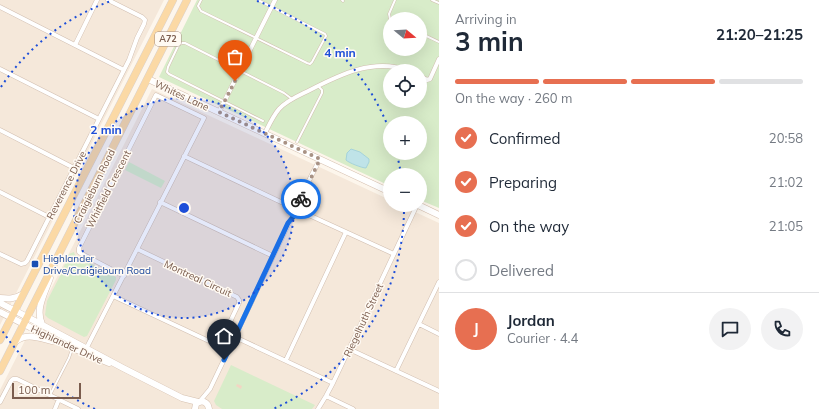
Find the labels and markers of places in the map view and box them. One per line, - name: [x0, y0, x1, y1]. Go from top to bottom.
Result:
- pin: [218, 40, 252, 81]
- centre of rings: [177, 201, 191, 215]
- place label: Highlander Drive/Craigieburn Road: [43, 252, 151, 277]
- marker: Highlander Drive/Craigieburn Road: [30, 259, 40, 269]
- pin: [207, 319, 241, 360]

